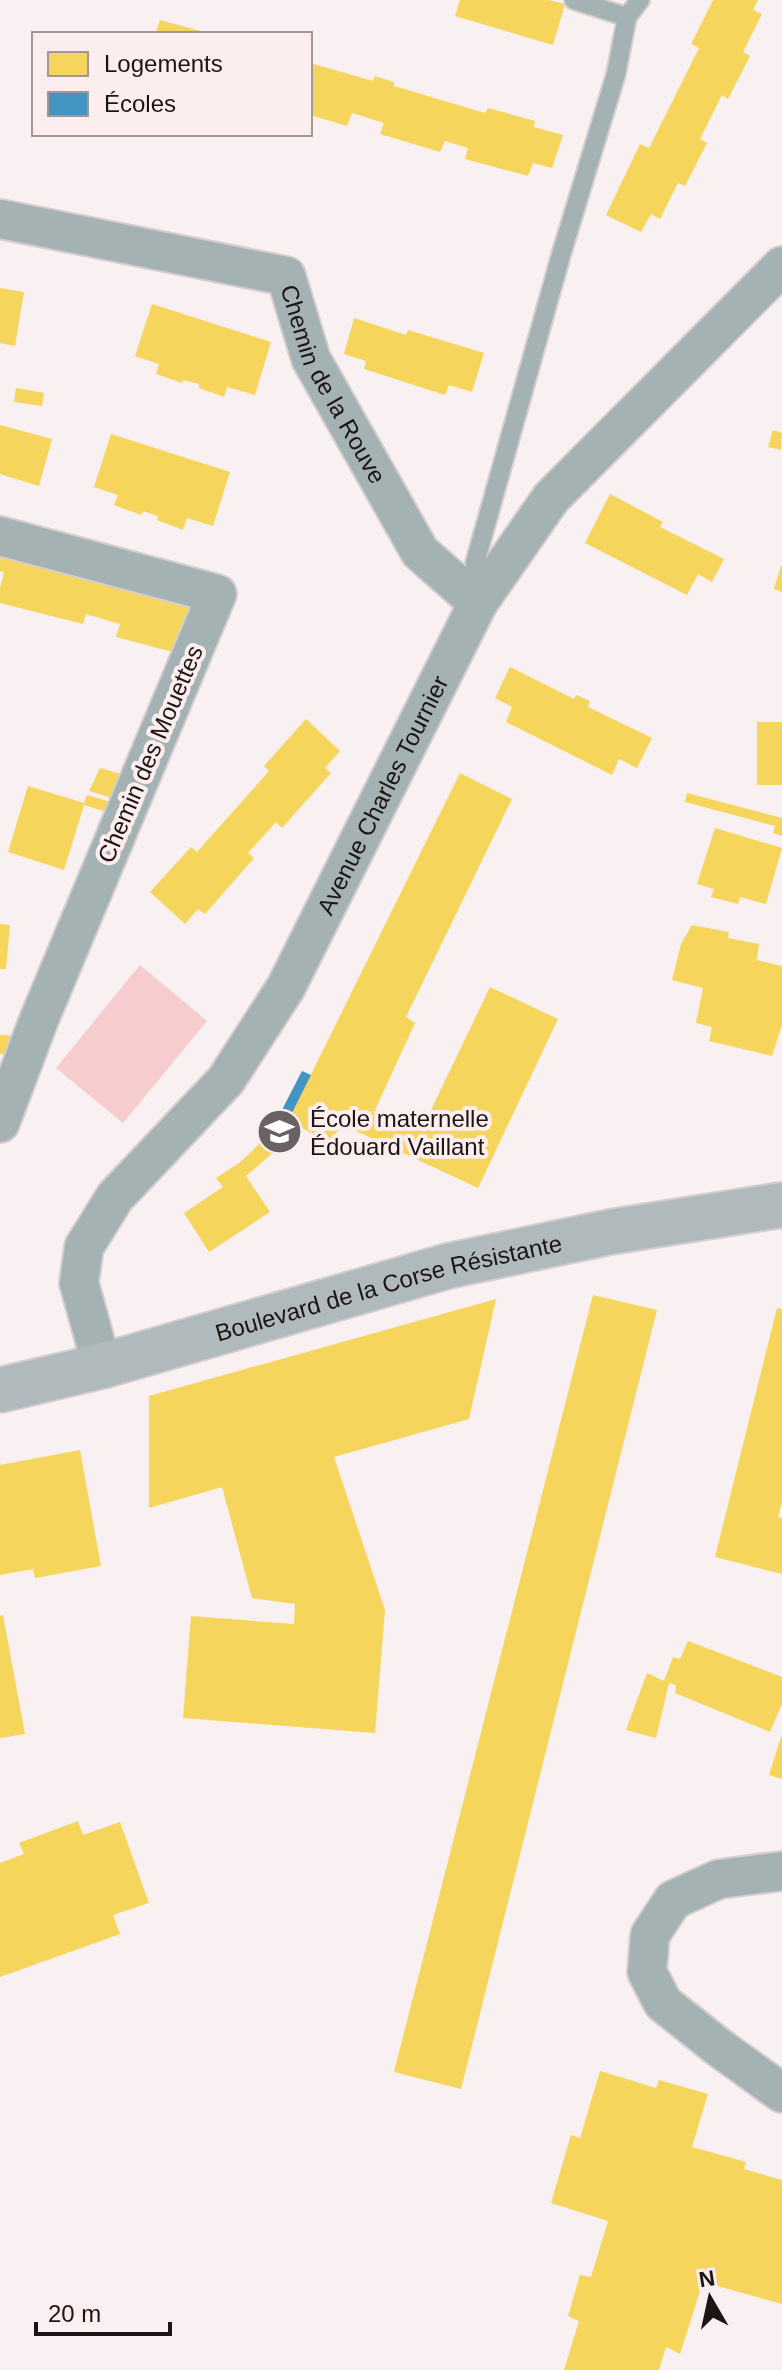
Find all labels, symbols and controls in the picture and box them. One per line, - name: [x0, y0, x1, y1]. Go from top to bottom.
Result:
- legend: [32, 32, 312, 136]
- text: Logements: [104, 50, 223, 77]
- text: Écoles: [104, 90, 176, 117]
- street label: Chemin de la Rouve: [276, 281, 392, 488]
- street label: Chemin des Mouettes: [92, 641, 208, 867]
- street label: Avenue Charles Tournier: [311, 671, 453, 919]
- place label: École maternelle Édouard Vaillant: [310, 1105, 489, 1160]
- school or university icon: École maternelle Édouard Vaillant: [255, 1108, 303, 1156]
- street label: Boulevard de la Corse Résistante: [212, 1229, 564, 1346]
- north arrow: [670, 2258, 750, 2338]
- text: N: [697, 2265, 717, 2292]
- scale bar: [36, 2286, 170, 2336]
- text: 20 m: [48, 2300, 101, 2327]

